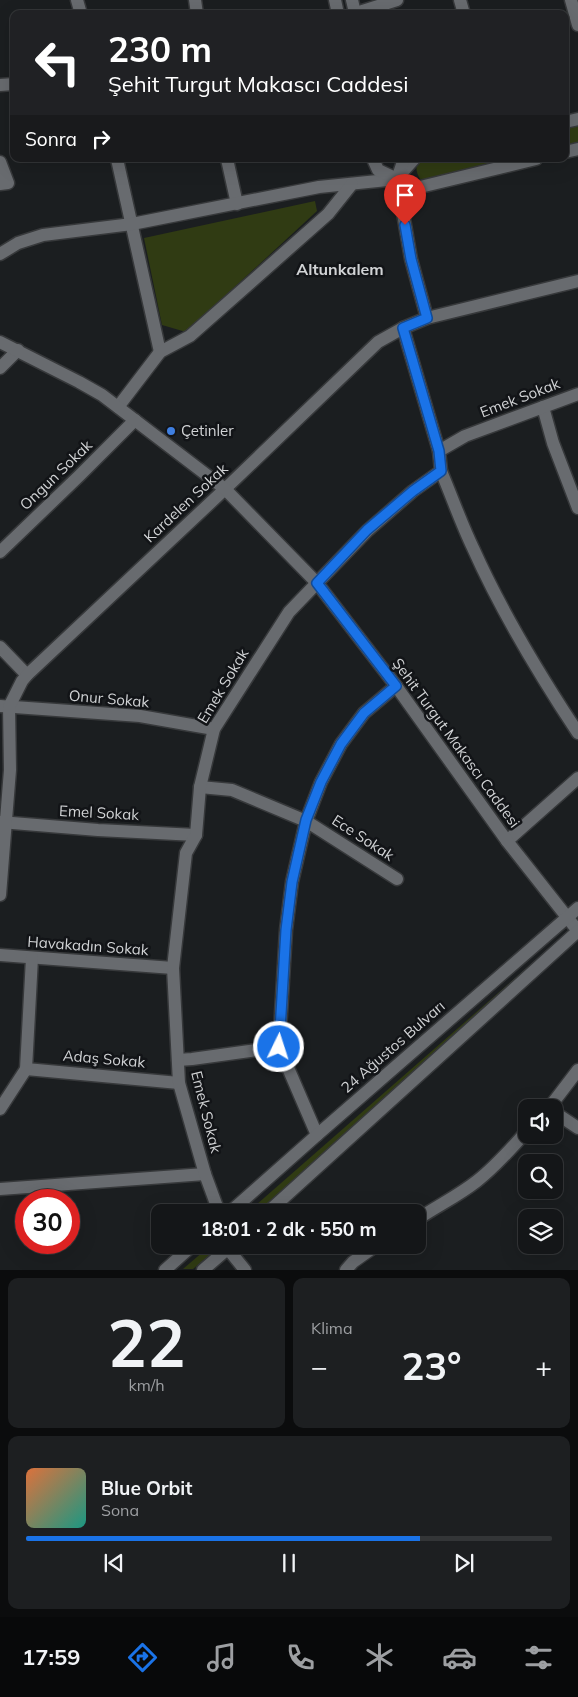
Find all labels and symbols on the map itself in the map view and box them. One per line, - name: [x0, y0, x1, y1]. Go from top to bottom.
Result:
- pin: [384, 174, 426, 225]
- district label: Altunkalem: [296, 259, 384, 279]
- street label: Emek Sokak: [477, 374, 563, 421]
- place label: Çetinler: [181, 421, 234, 440]
- marker: Çetinler: [165, 425, 177, 437]
- street label: Ongun Sokak: [16, 435, 96, 514]
- street label: Kardelen Sokak: [140, 459, 232, 546]
- street label: Emek Sokak: [193, 645, 253, 727]
- street label: Şehit Turgut Makascı Caddesi: [388, 654, 524, 831]
- street label: Onur Sokak: [68, 686, 150, 712]
- street label: Emel Sokak: [59, 801, 140, 824]
- street label: Ece Sokak: [329, 810, 398, 865]
- street label: Havakadın Sokak: [27, 932, 150, 959]
- street label: 24 Ağustos Bulvarı: [337, 996, 448, 1097]
- position arrow: [252, 1020, 304, 1072]
- street label: Adaş Sokak: [62, 1045, 146, 1072]
- street label: Emek Sokak: [187, 1069, 226, 1155]
- speed limit sign: 30: [15, 1189, 80, 1254]

